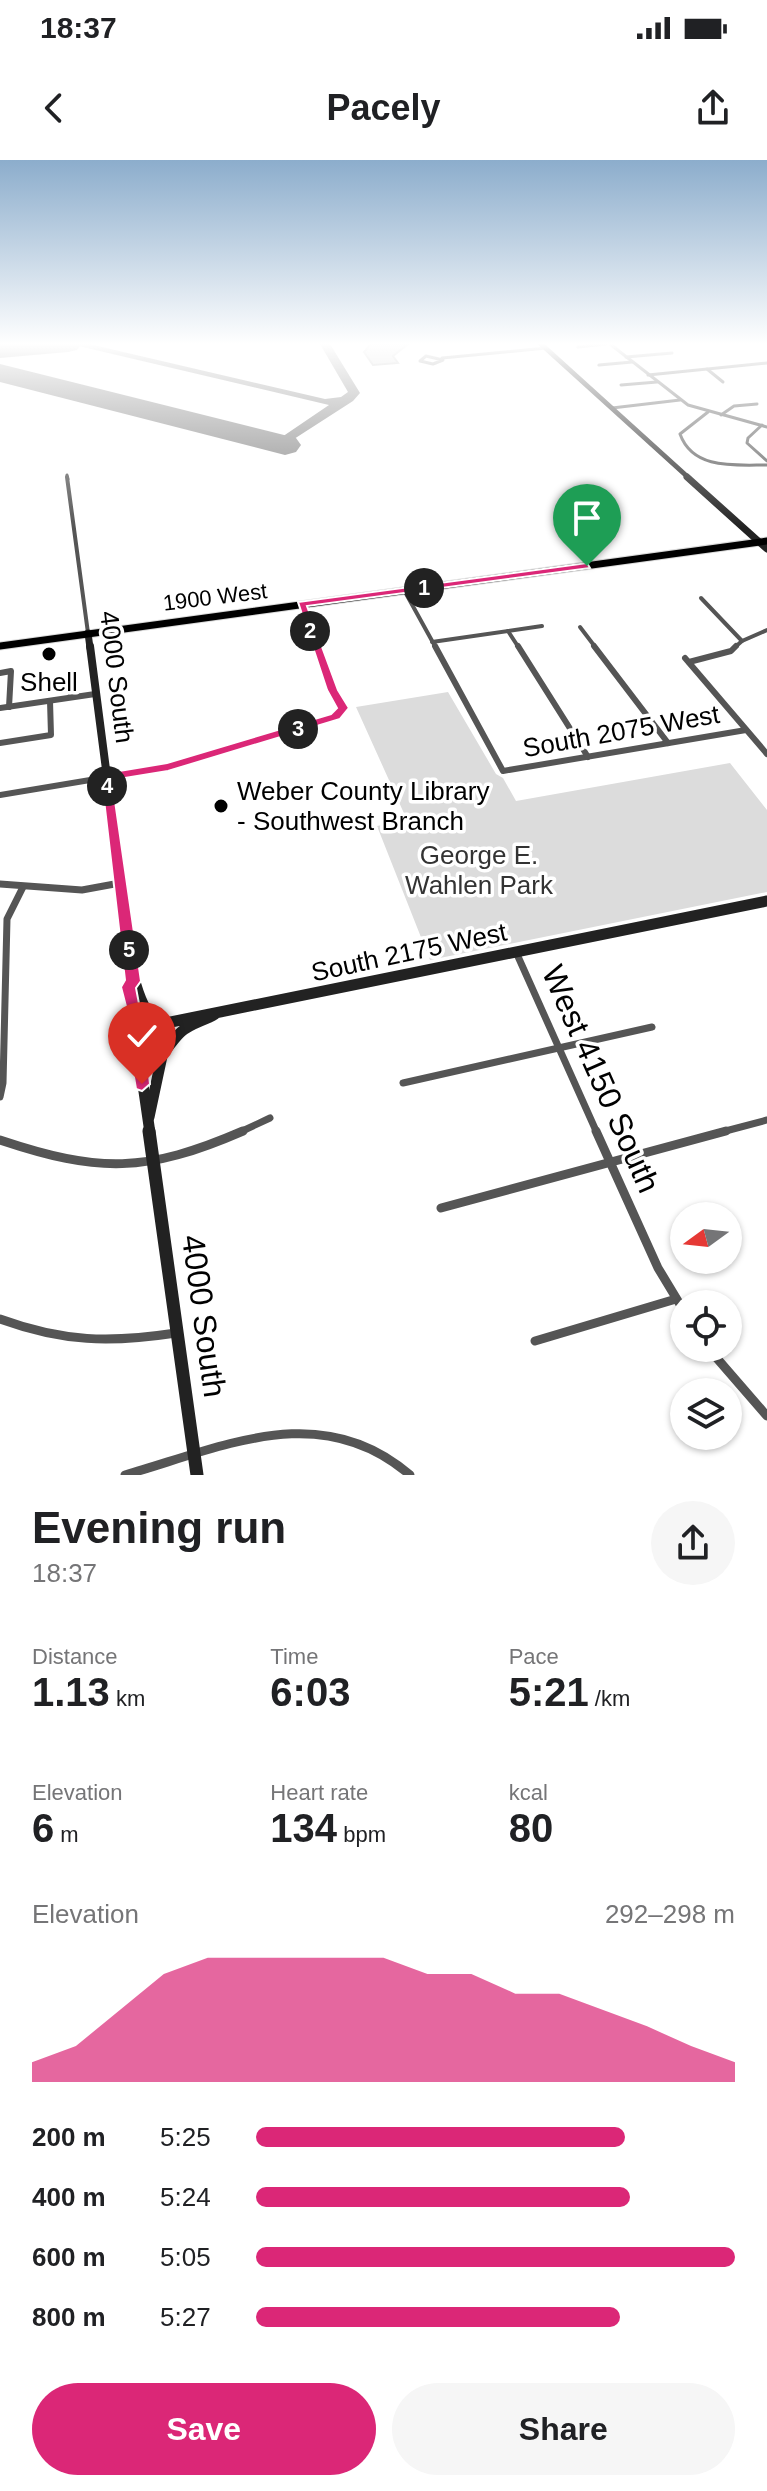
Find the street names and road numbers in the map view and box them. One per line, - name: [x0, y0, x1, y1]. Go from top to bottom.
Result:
- street label: 1900 West: [161, 578, 269, 616]
- street label: 4000 South: [94, 609, 140, 745]
- street label: South 2075 West: [520, 699, 722, 763]
- street label: South 2175 West: [309, 916, 510, 987]
- street label: West 4150 South: [535, 960, 667, 1198]
- street label: 4000 South: [175, 1232, 233, 1400]

